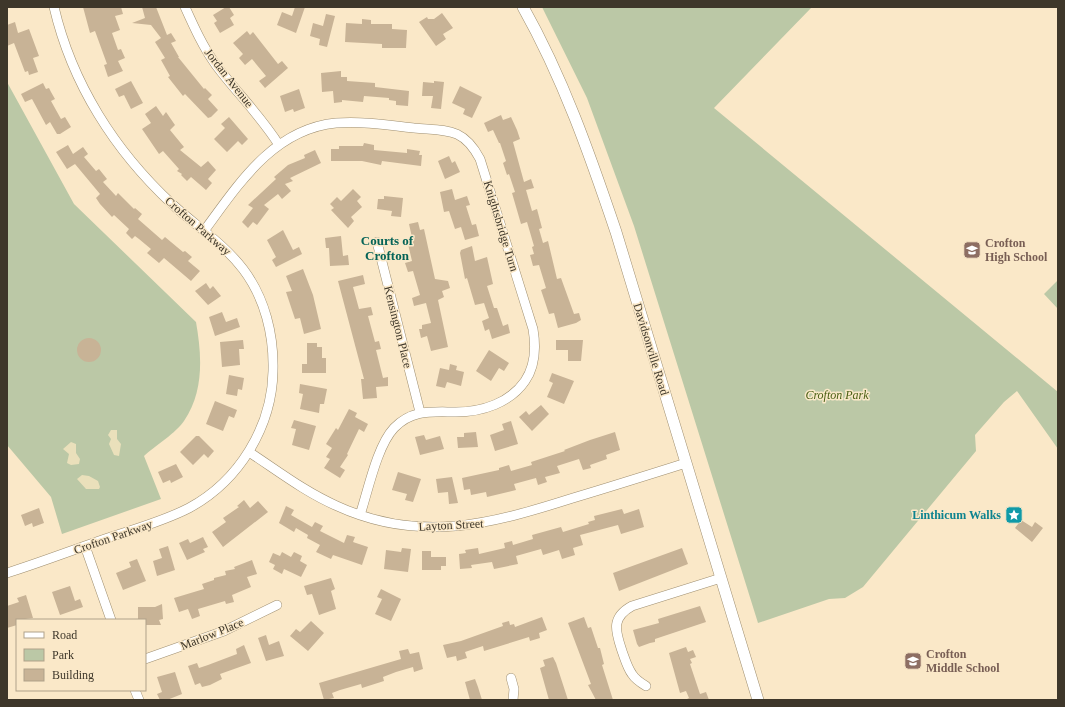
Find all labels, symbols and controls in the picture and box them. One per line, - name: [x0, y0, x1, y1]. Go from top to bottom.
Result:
- street label: Jordan Avenue: [202, 46, 256, 110]
- street label: Knightsbridge Turn: [481, 179, 521, 273]
- street label: Crofton Parkway: [162, 194, 234, 258]
- district label: Courts of Crofton: [361, 233, 414, 263]
- place label: Crofton High School: [985, 236, 1048, 264]
- school or university icon: Crofton High School: [962, 240, 982, 260]
- street label: Kensington Place: [381, 284, 415, 370]
- street label: Davidsonville Road: [630, 301, 672, 397]
- park label: Crofton Park: [805, 388, 869, 402]
- place icon: Linthicum Walks: [1004, 505, 1024, 525]
- place label: Linthicum Walks: [912, 508, 1001, 522]
- street label: Layton Street: [418, 516, 484, 534]
- street label: Crofton Parkway: [72, 517, 154, 557]
- street label: Marlow Place: [178, 615, 246, 653]
- legend: [16, 619, 146, 691]
- text: Road: [52, 628, 77, 642]
- place label: Crofton Middle School: [926, 647, 1000, 675]
- text: Park: [52, 648, 74, 662]
- school or university icon: Crofton Middle School: [903, 651, 923, 671]
- text: Building: [52, 668, 94, 682]

